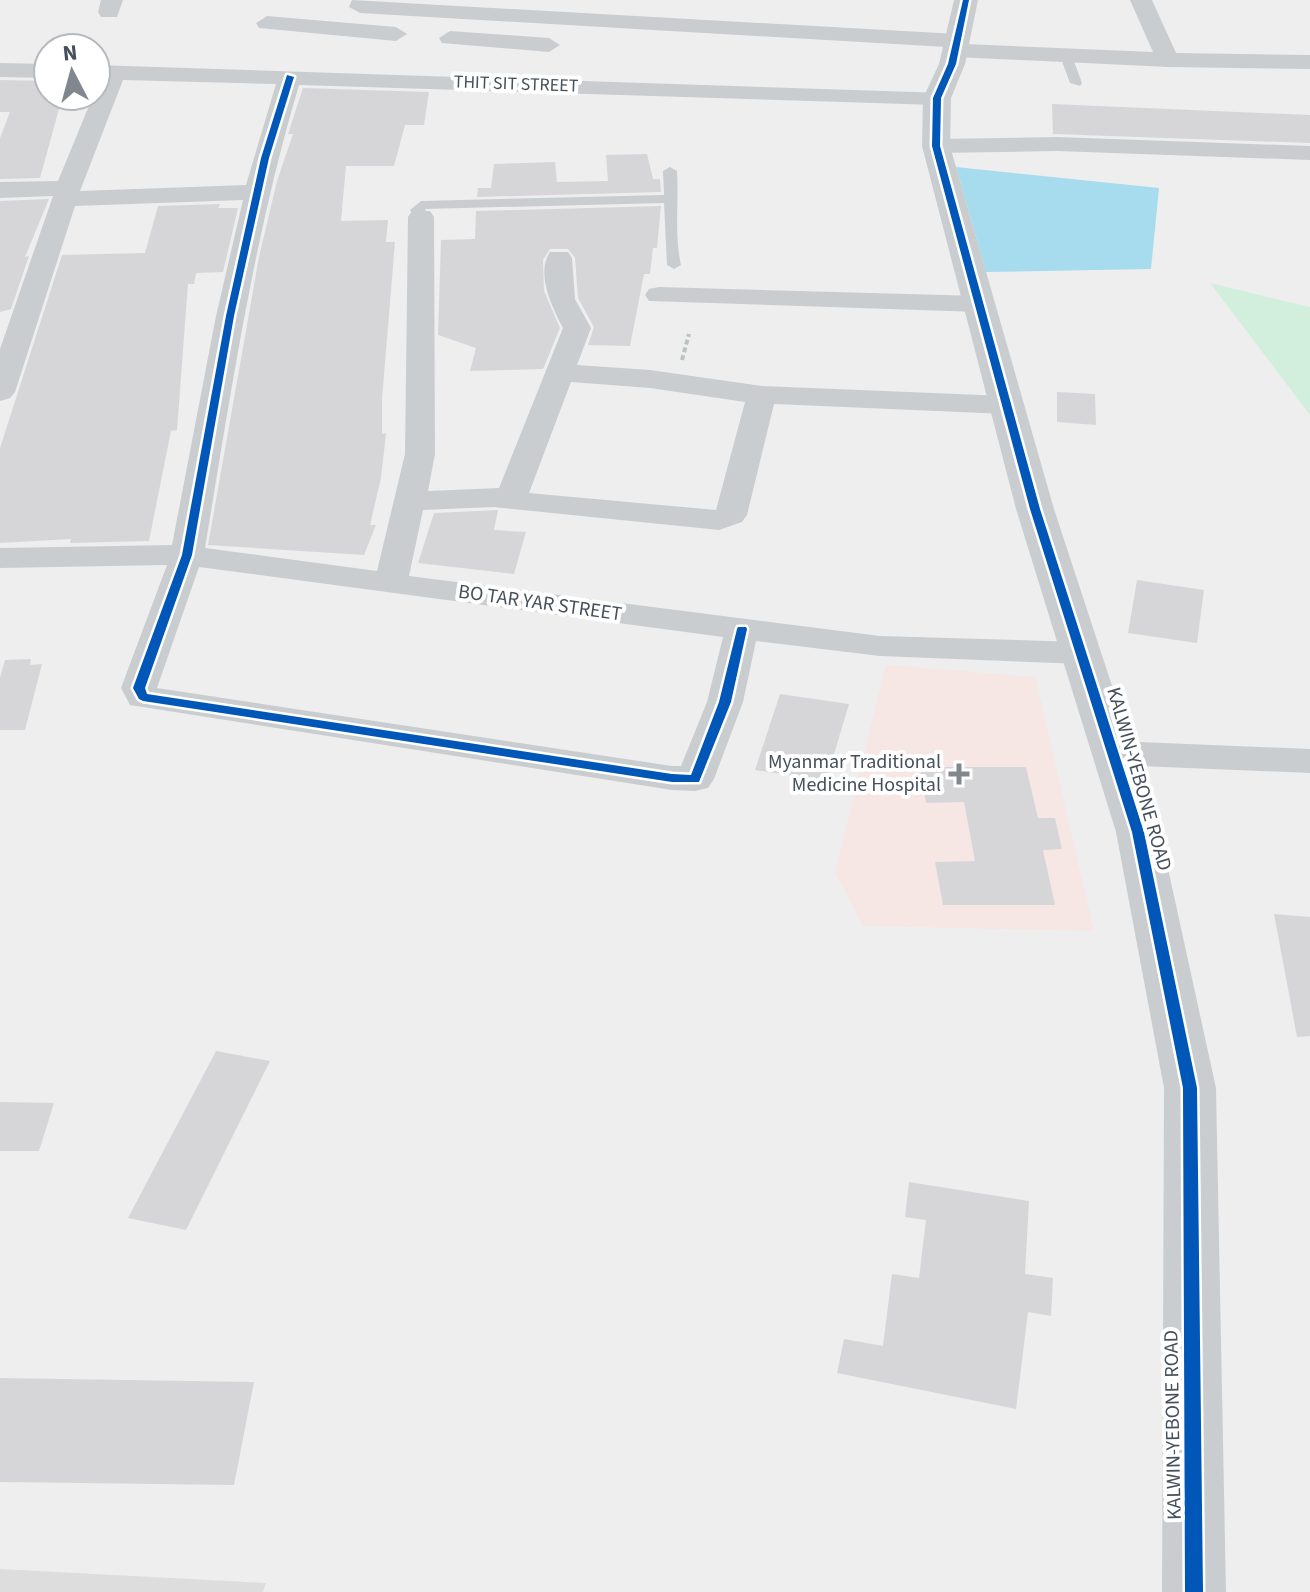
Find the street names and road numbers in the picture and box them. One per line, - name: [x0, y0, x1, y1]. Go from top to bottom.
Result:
- street label: THIT SIT STREET: [453, 69, 579, 99]
- street label: BO TAR YAR STREET: [456, 578, 624, 628]
- street label: KALWIN-YEBONE ROAD: [1099, 684, 1179, 874]
- street label: KALWIN-YEBONE ROAD: [1157, 1330, 1189, 1520]

